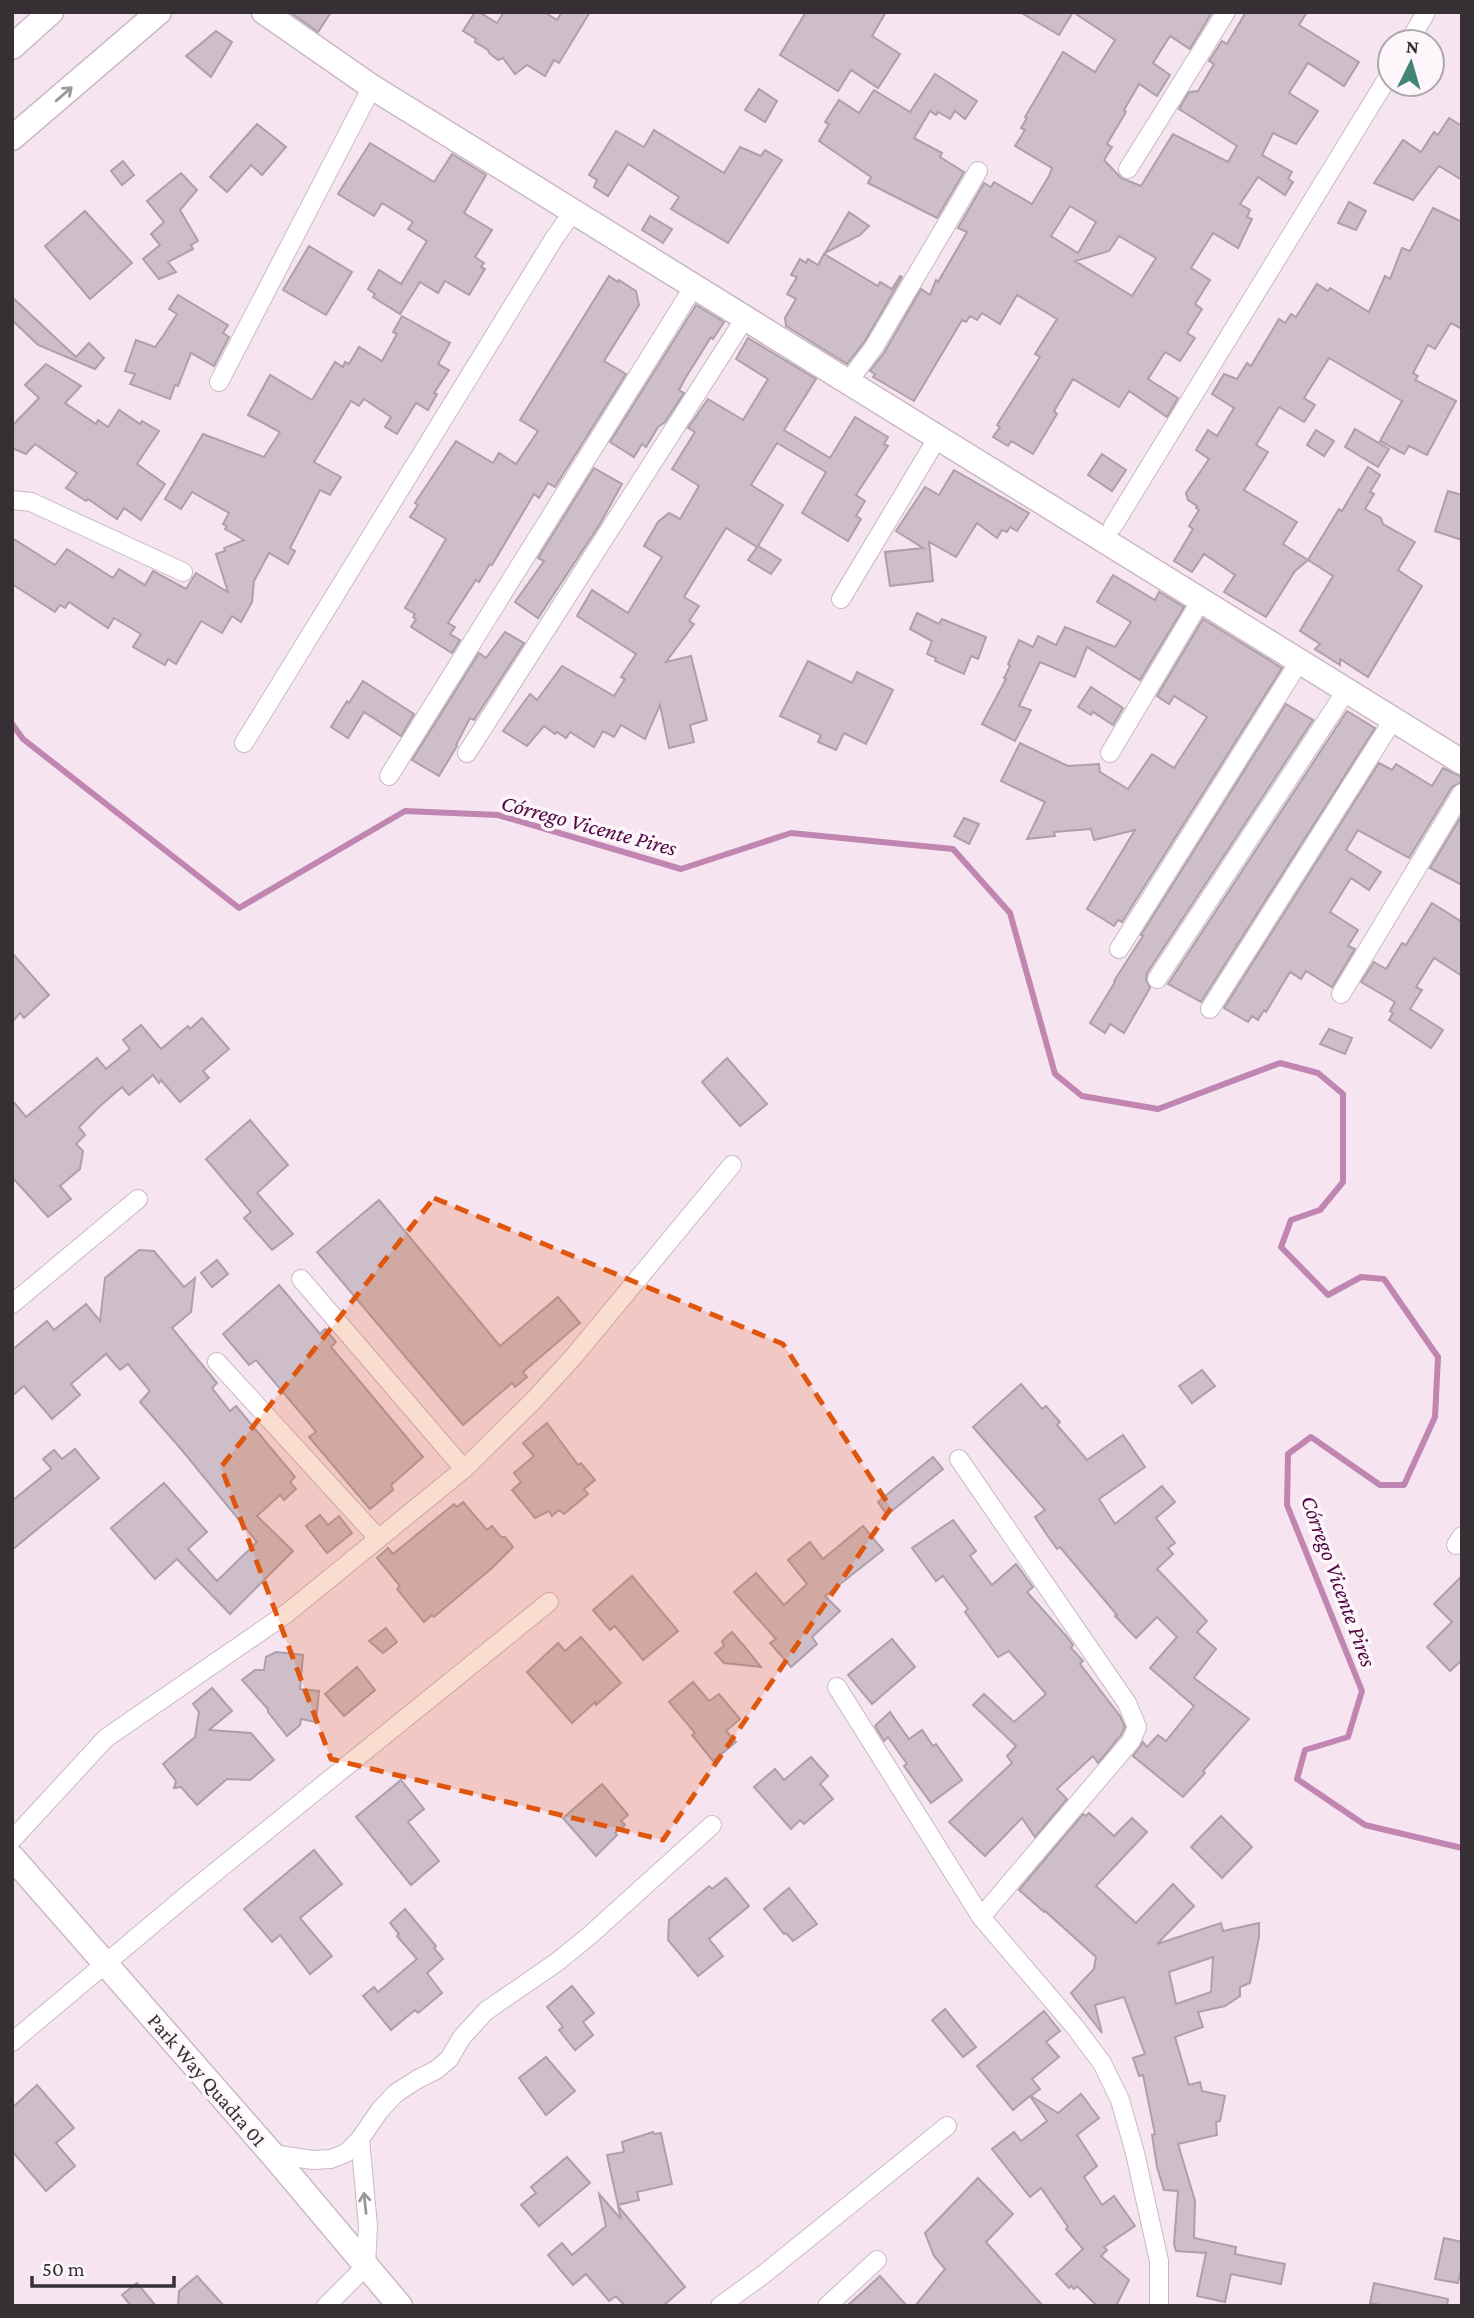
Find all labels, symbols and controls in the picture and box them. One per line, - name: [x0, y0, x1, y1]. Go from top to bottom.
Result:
- north arrow: [1376, 28, 1446, 98]
- text: N: [1405, 36, 1420, 58]
- one-way arrow: [55, 86, 73, 102]
- water label: Córrego Vicente Pires: [499, 789, 680, 861]
- water label: Córrego Vicente Pires: [1296, 1492, 1382, 1671]
- street label: Park Way Quadra 01: [143, 2009, 271, 2151]
- one-way arrow: [358, 2192, 371, 2214]
- scale bar: [32, 2244, 173, 2288]
- text: 50 m: [42, 2257, 85, 2281]

